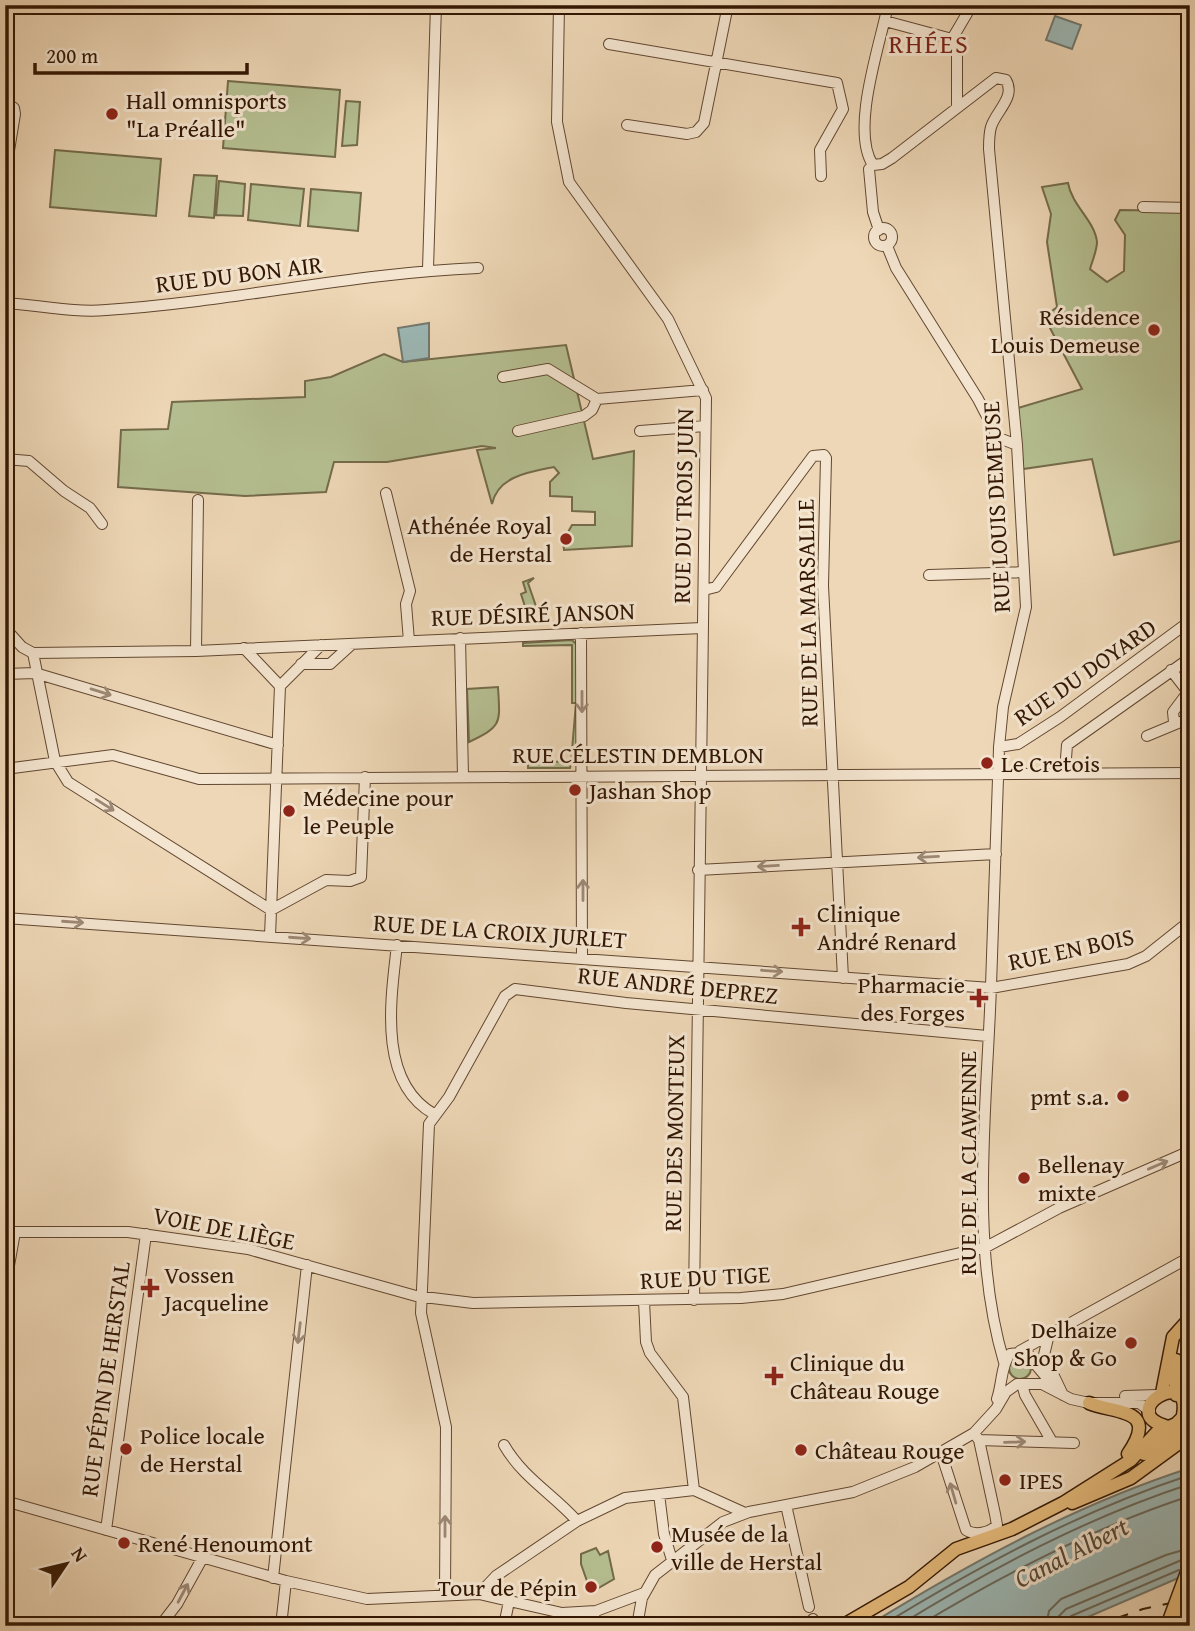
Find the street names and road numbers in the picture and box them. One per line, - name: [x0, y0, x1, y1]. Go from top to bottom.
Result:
- street label: RUE DU BON AIR: [154, 246, 325, 302]
- street label: RUE LOUIS DEMEUSE: [973, 400, 1019, 614]
- street label: RUE DU TROIS JUIN: [664, 408, 702, 604]
- street label: RUE DE LA MARSALILE: [788, 499, 826, 727]
- street label: RUE DÉSIRÉ JANSON: [430, 593, 636, 635]
- street label: RUE DU DOYARD: [1007, 610, 1163, 734]
- street label: RUE CÉLESTIN DEMBLON: [512, 737, 764, 772]
- street label: RUE DE LA CROIX JURLET: [372, 905, 628, 957]
- street label: RUE EN BOIS: [1005, 919, 1137, 979]
- street label: RUE ANDRÉ DEPREZ: [576, 957, 780, 1013]
- street label: RUE DES MONTEUX: [655, 1034, 693, 1232]
- street label: RUE DE LA CLAWENNE: [950, 1051, 985, 1275]
- street label: VOIE DE LIÈGE: [150, 1197, 298, 1259]
- street label: RUE DU TIGE: [639, 1256, 771, 1298]
- street label: RUE PÉPIN DE HERSTAL: [71, 1259, 139, 1499]

